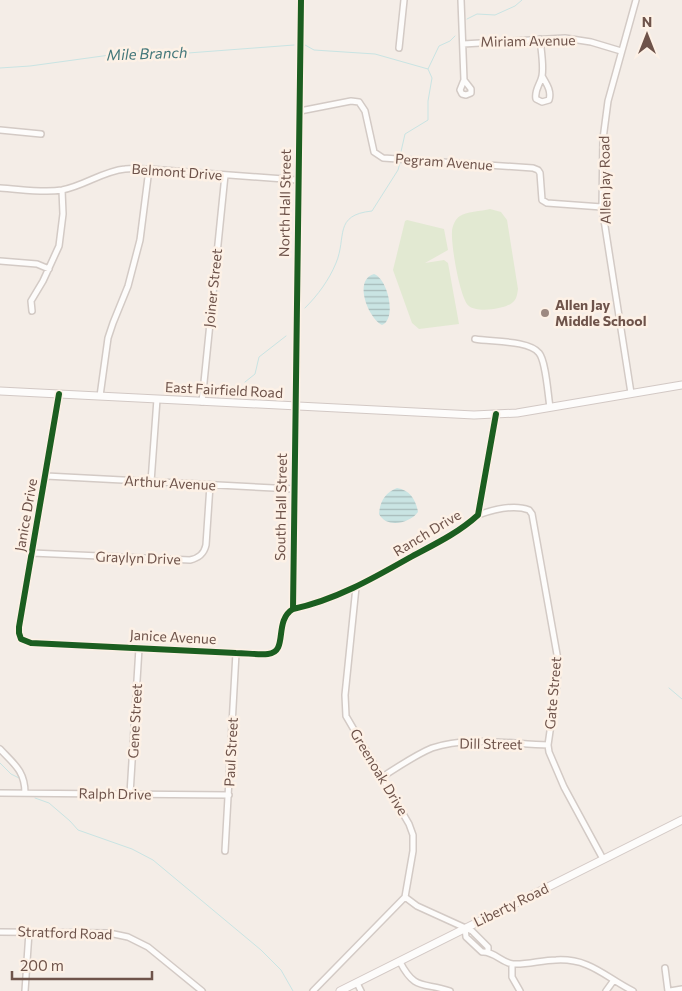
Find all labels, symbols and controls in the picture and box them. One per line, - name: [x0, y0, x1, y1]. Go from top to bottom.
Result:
- north arrow: [622, 10, 672, 60]
- text: N: [642, 13, 652, 30]
- street label: Miriam Avenue: [480, 31, 576, 50]
- water label: Mile Branch: [106, 43, 188, 63]
- street label: Allen Jay Road: [595, 136, 614, 225]
- street label: North Hall Street: [275, 149, 294, 257]
- street label: Pegram Avenue: [395, 150, 493, 173]
- street label: Belmont Drive: [131, 160, 223, 183]
- street label: Joiner Street: [200, 247, 225, 328]
- place label: Allen Jay Middle School: [555, 296, 646, 329]
- marker: Allen Jay Middle School: [539, 307, 551, 319]
- street label: East Fairfield Road: [165, 378, 283, 401]
- street label: South Hall Street: [271, 453, 290, 561]
- street label: Arthur Avenue: [124, 472, 216, 493]
- street label: Janice Drive: [11, 477, 40, 553]
- street label: Ranch Drive: [390, 506, 464, 559]
- street label: Graylyn Drive: [95, 548, 181, 567]
- street label: Janice Avenue: [129, 626, 217, 647]
- street label: Gate Street: [541, 656, 564, 730]
- street label: Gene Street: [124, 683, 145, 759]
- street label: Paul Street: [220, 716, 241, 787]
- street label: Greenoak Drive: [347, 725, 412, 818]
- street label: Dill Street: [459, 734, 523, 753]
- street label: Ralph Drive: [78, 784, 152, 803]
- street label: Liberty Road: [471, 879, 551, 930]
- street label: Stratford Road: [17, 922, 113, 943]
- scale bar: [12, 948, 152, 980]
- text: 200 m: [20, 956, 64, 974]

